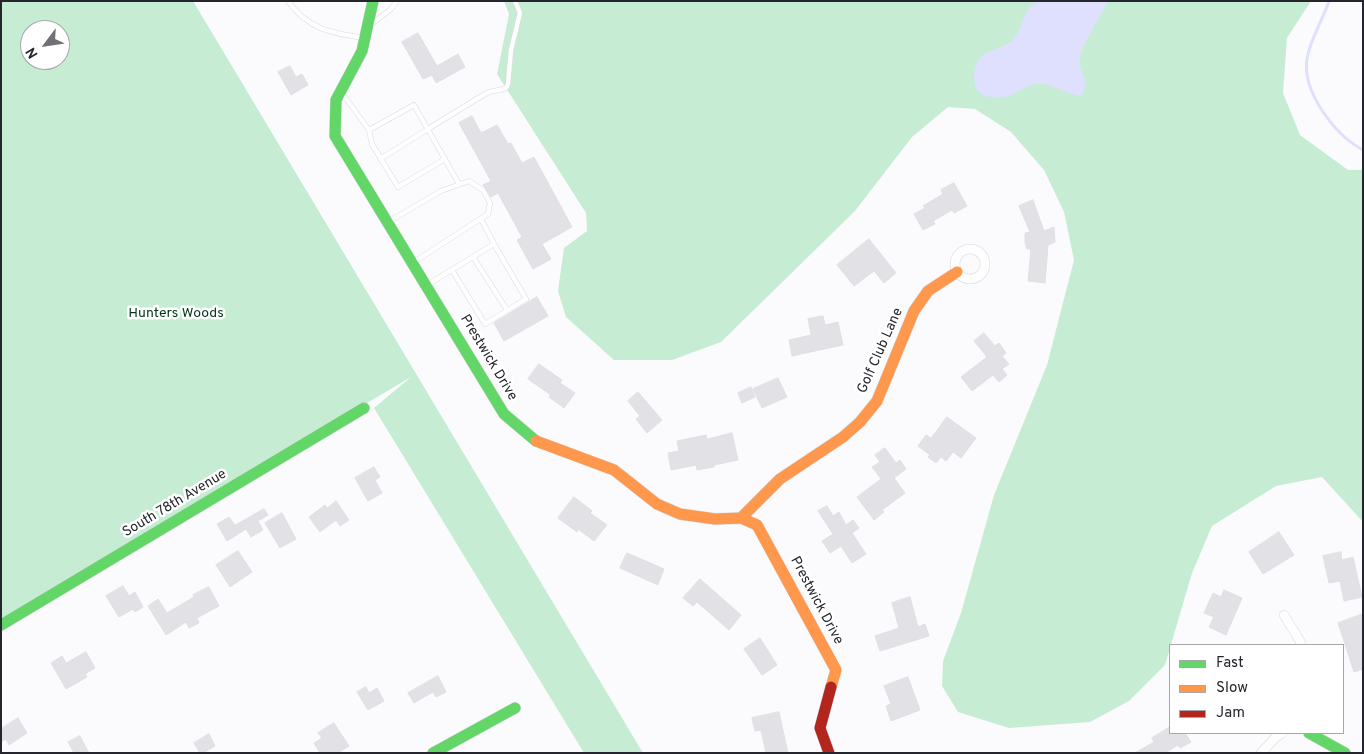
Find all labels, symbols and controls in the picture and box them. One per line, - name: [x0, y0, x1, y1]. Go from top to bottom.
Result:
- north arrow: [20, 20, 70, 70]
- text: N: [23, 44, 42, 61]
- park label: Hunters Woods: [128, 306, 224, 322]
- street label: Golf Club Lane: [855, 306, 907, 396]
- street label: Prestwick Drive: [456, 312, 520, 404]
- street label: South 78th Avenue: [120, 466, 230, 542]
- street label: Prestwick Drive: [786, 554, 846, 648]
- legend: [1169, 644, 1344, 734]
- text: Fast: [1216, 654, 1244, 673]
- text: Slow: [1216, 679, 1248, 698]
- text: Jam: [1216, 704, 1245, 723]

